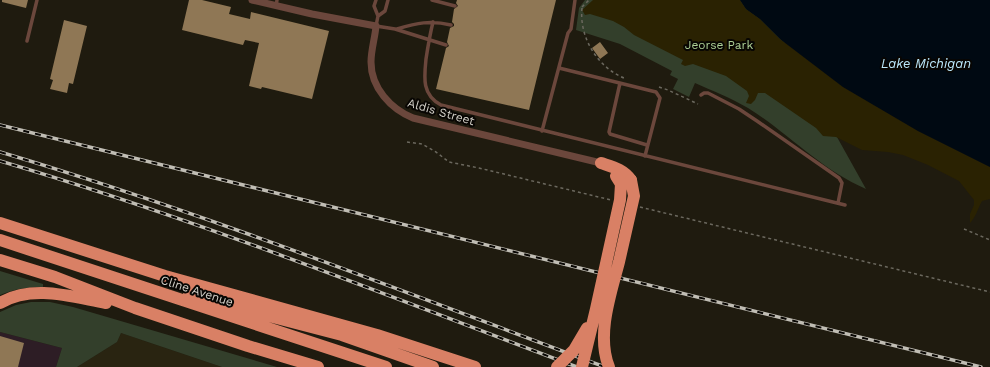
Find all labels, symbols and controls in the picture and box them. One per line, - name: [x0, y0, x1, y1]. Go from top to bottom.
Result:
- park label: Jeorse Park: [685, 38, 754, 52]
- water label: Lake Michigan: [881, 56, 971, 71]
- street label: Aldis Street: [406, 96, 476, 128]
- street label: Cline Avenue: [159, 273, 235, 309]

